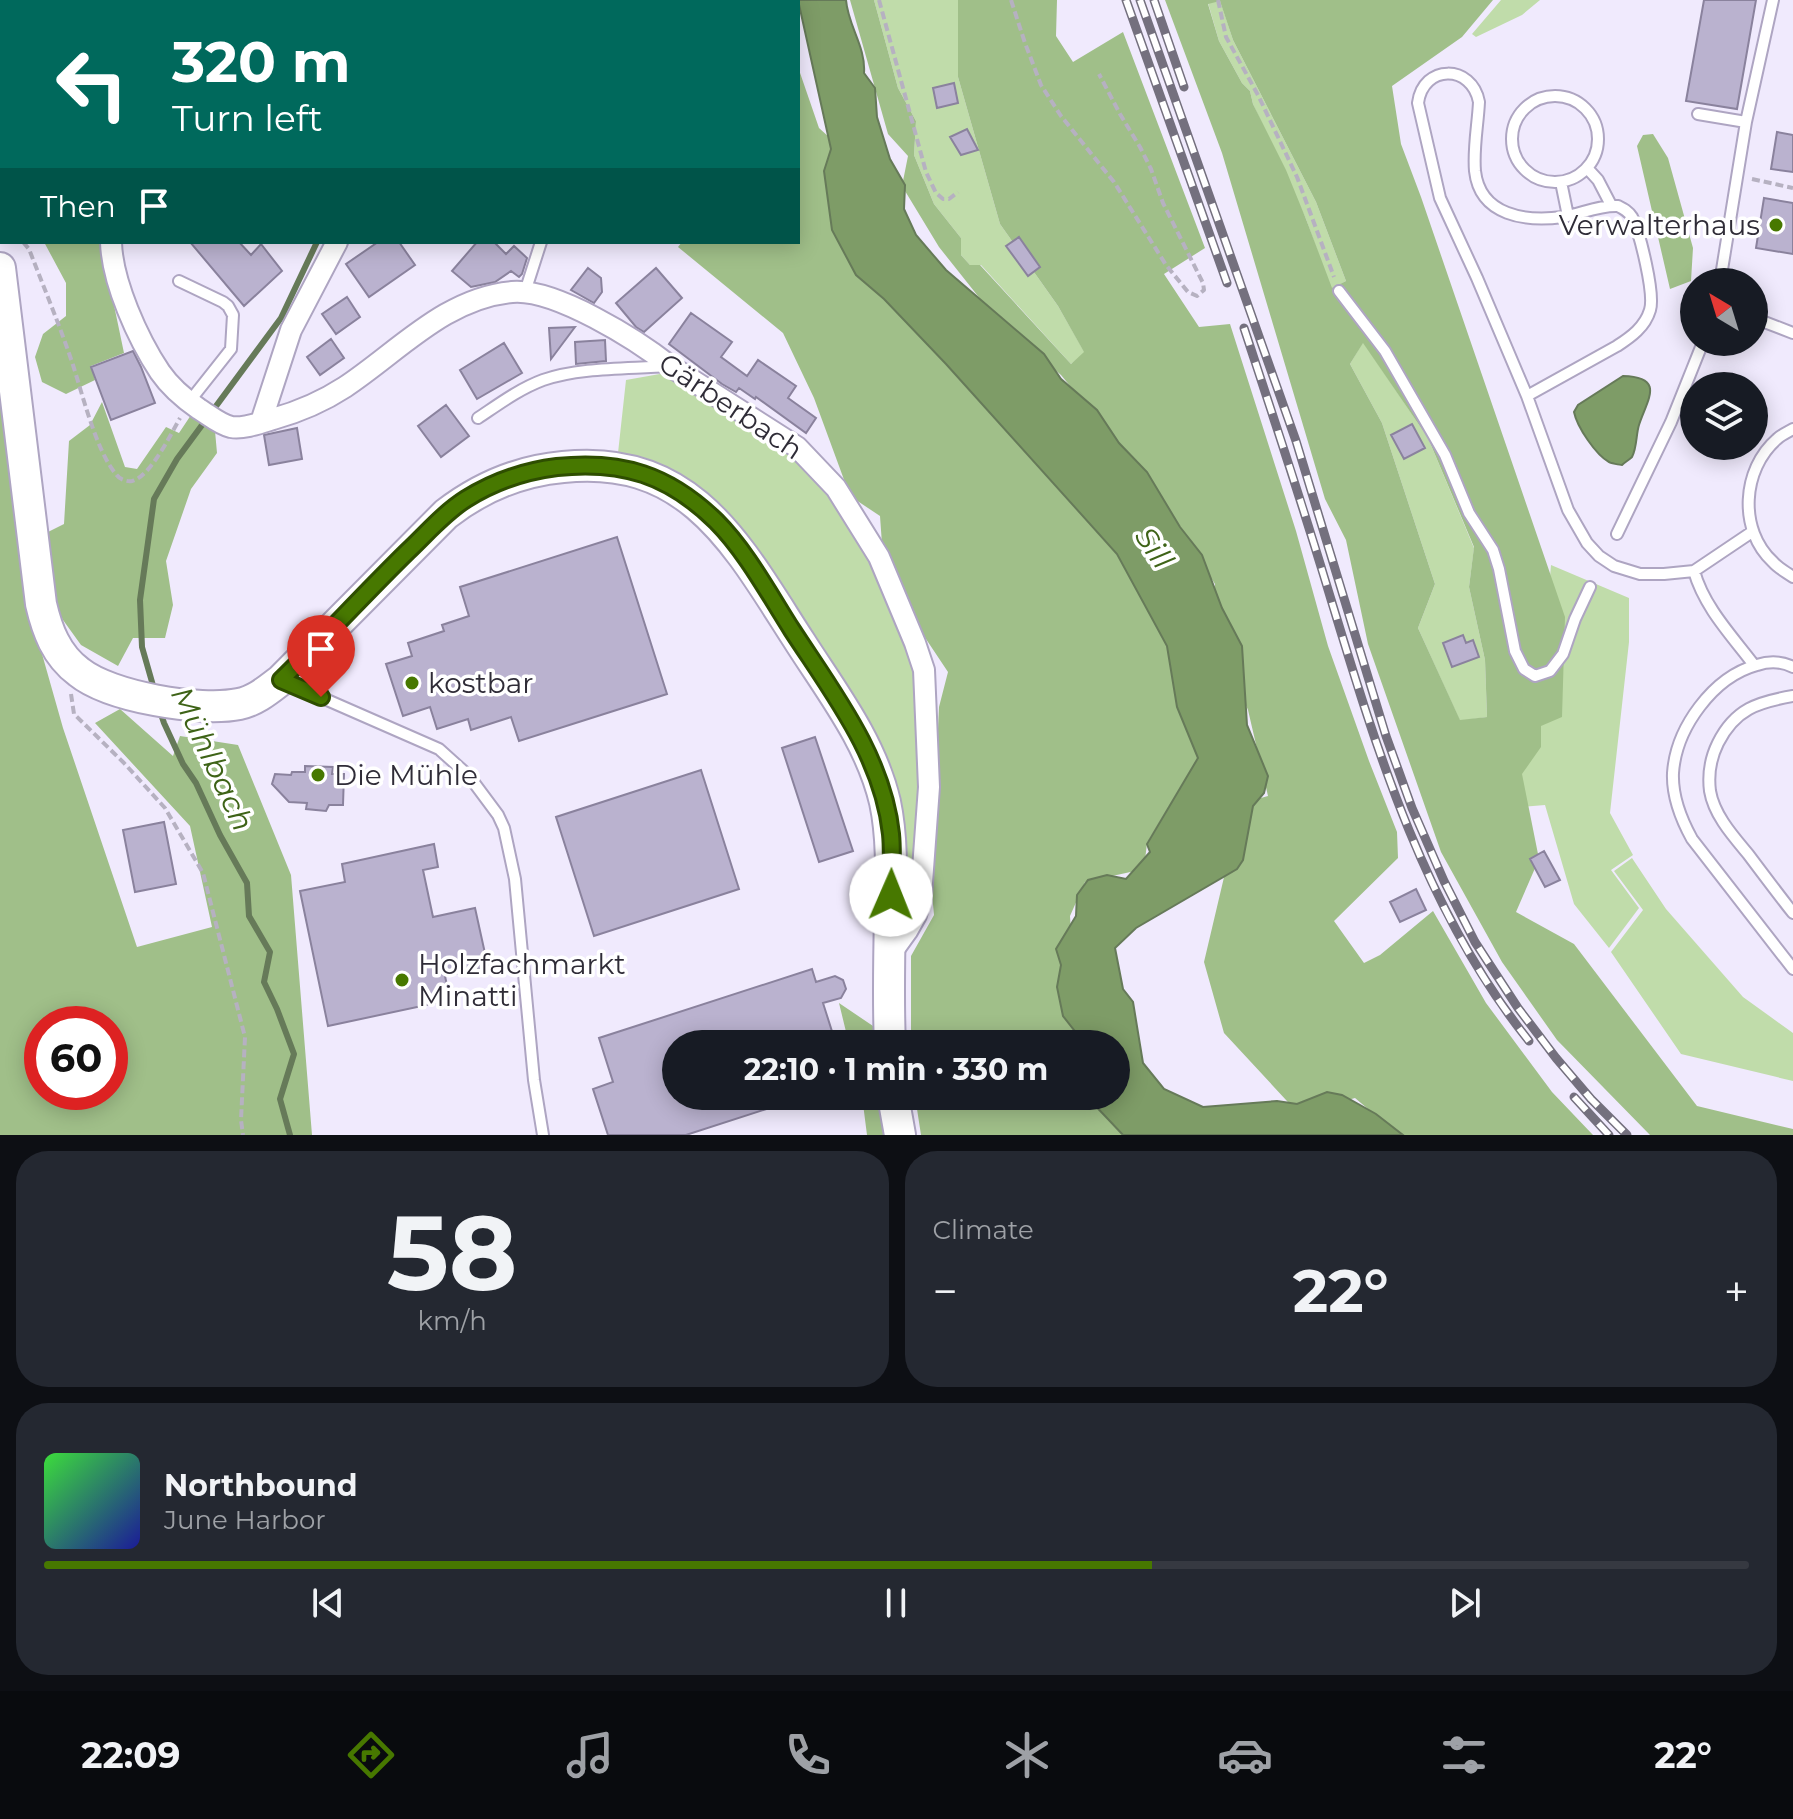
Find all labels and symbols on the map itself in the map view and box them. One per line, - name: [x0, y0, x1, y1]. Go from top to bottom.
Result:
- place label: Verwalterhaus: [1559, 208, 1760, 242]
- marker: Verwalterhaus: [1767, 216, 1785, 234]
- north arrow: [1680, 268, 1768, 356]
- street label: Gärberbach: [653, 346, 809, 466]
- water label: Sill: [1127, 520, 1182, 576]
- pin: [287, 615, 355, 697]
- place label: kostbar: [428, 666, 533, 700]
- marker: kostbar: [403, 674, 421, 692]
- water label: Mühlbach: [163, 681, 262, 837]
- place label: Die Mühle: [334, 758, 478, 792]
- marker: Die Mühle: [309, 766, 327, 784]
- position arrow: [849, 853, 933, 937]
- place label: Holzfachmarkt Minatti: [418, 947, 626, 1013]
- marker: Holzfachmarkt Minatti: [393, 971, 411, 989]
- speed limit sign: 60: [24, 1006, 128, 1110]

